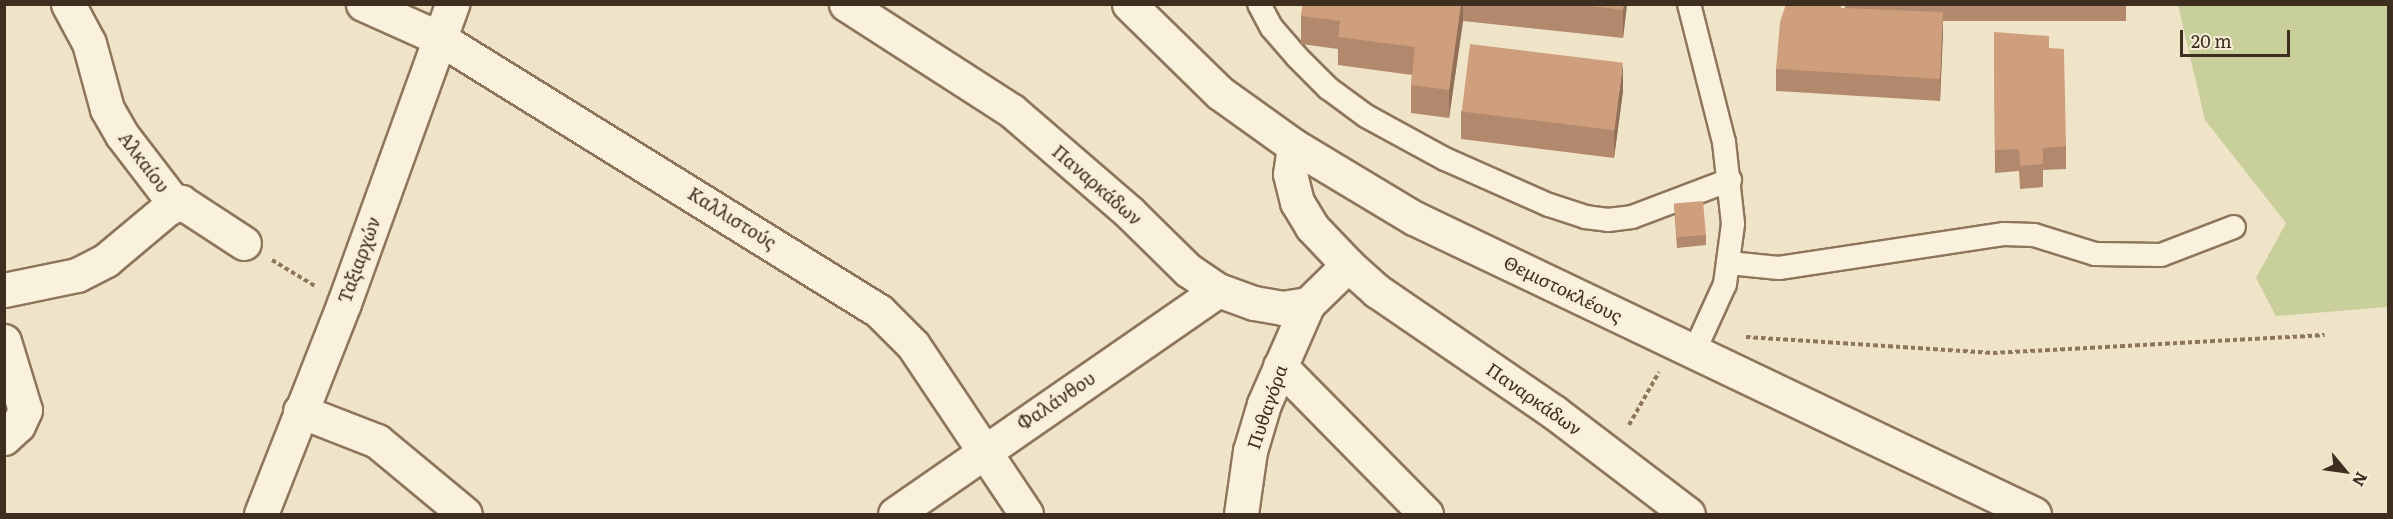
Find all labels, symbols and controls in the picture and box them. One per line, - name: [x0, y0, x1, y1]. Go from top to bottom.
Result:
- scale bar: [2183, 18, 2292, 56]
- text: 20 m: [2191, 27, 2232, 54]
- street label: Αλκαίου: [114, 128, 174, 196]
- street label: Παναρκάδων: [1048, 140, 1146, 230]
- street label: Καλλιστούς: [684, 182, 780, 254]
- street label: Ταξιαρχών: [333, 214, 385, 306]
- street label: Θεμιστοκλέους: [1500, 251, 1626, 327]
- street label: Παναρκάδων: [1482, 358, 1586, 440]
- street label: Πυθαγόρα: [1242, 362, 1292, 452]
- street label: Φαλάνθου: [1013, 367, 1099, 435]
- north arrow: [2315, 441, 2375, 501]
- text: N: [2347, 468, 2374, 491]

